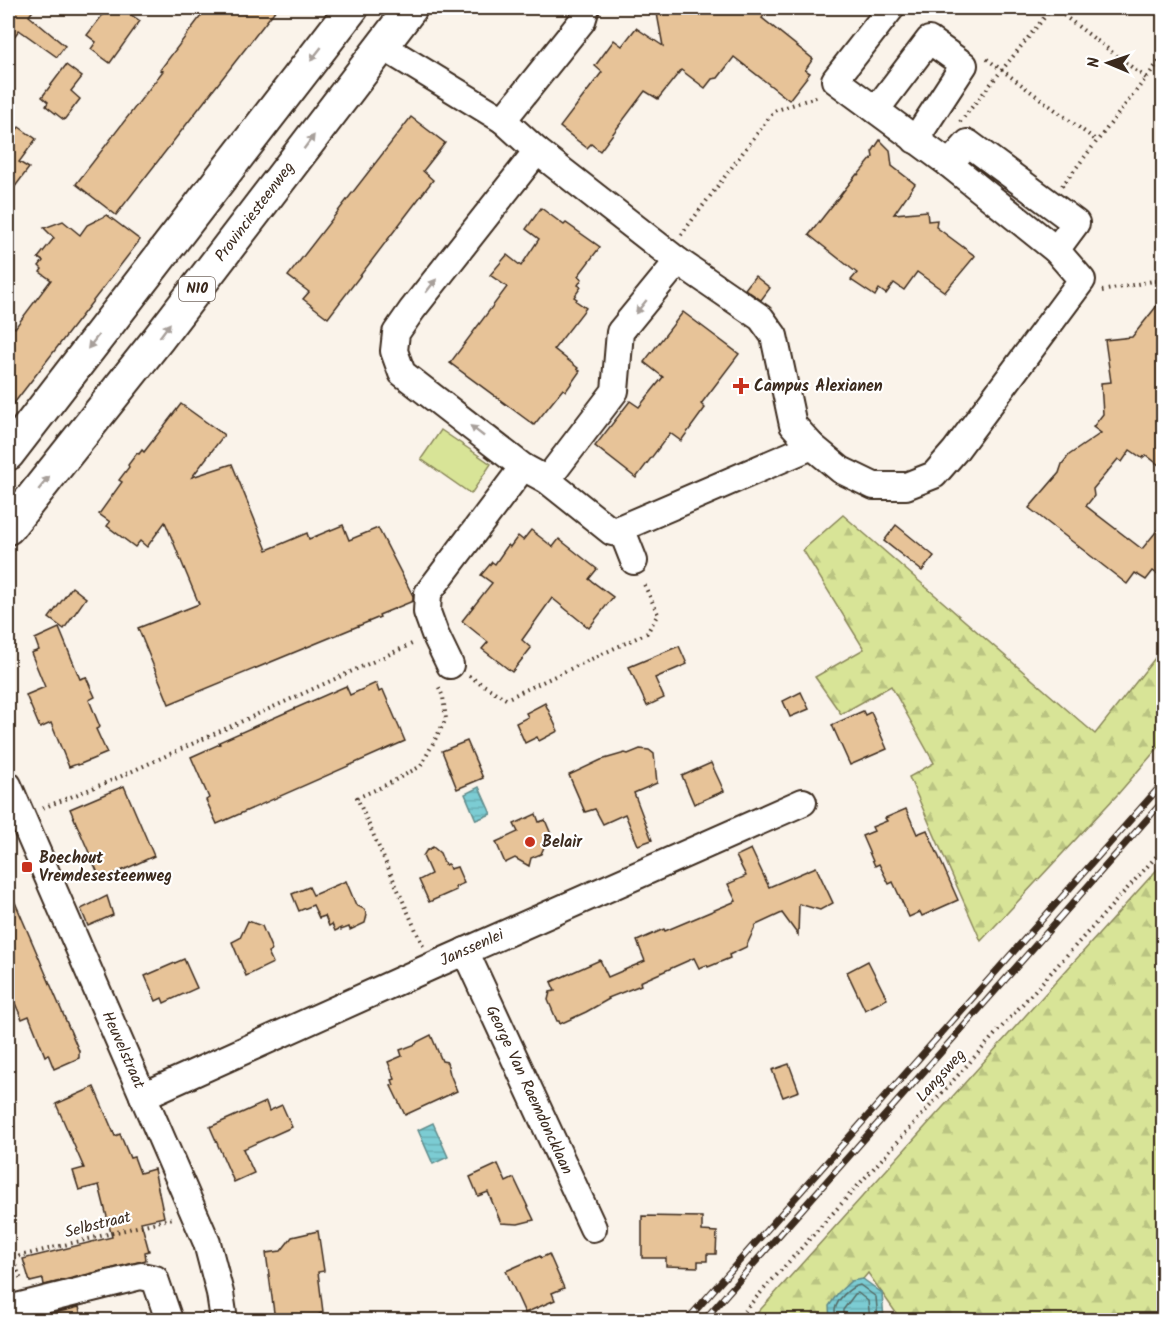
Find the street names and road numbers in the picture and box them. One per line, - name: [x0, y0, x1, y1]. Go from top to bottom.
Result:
- street label: Provinciesteenweg: [209, 157, 301, 267]
- road number: N10: [179, 277, 215, 301]
- street label: Janssenlei: [436, 922, 509, 973]
- street label: George Van Raemdoncklaan: [479, 1001, 579, 1179]
- street label: Heuvelstraat: [95, 1007, 152, 1094]
- street label: Langsweg: [910, 1044, 972, 1108]
- street label: Selbstraat: [62, 1205, 135, 1245]

